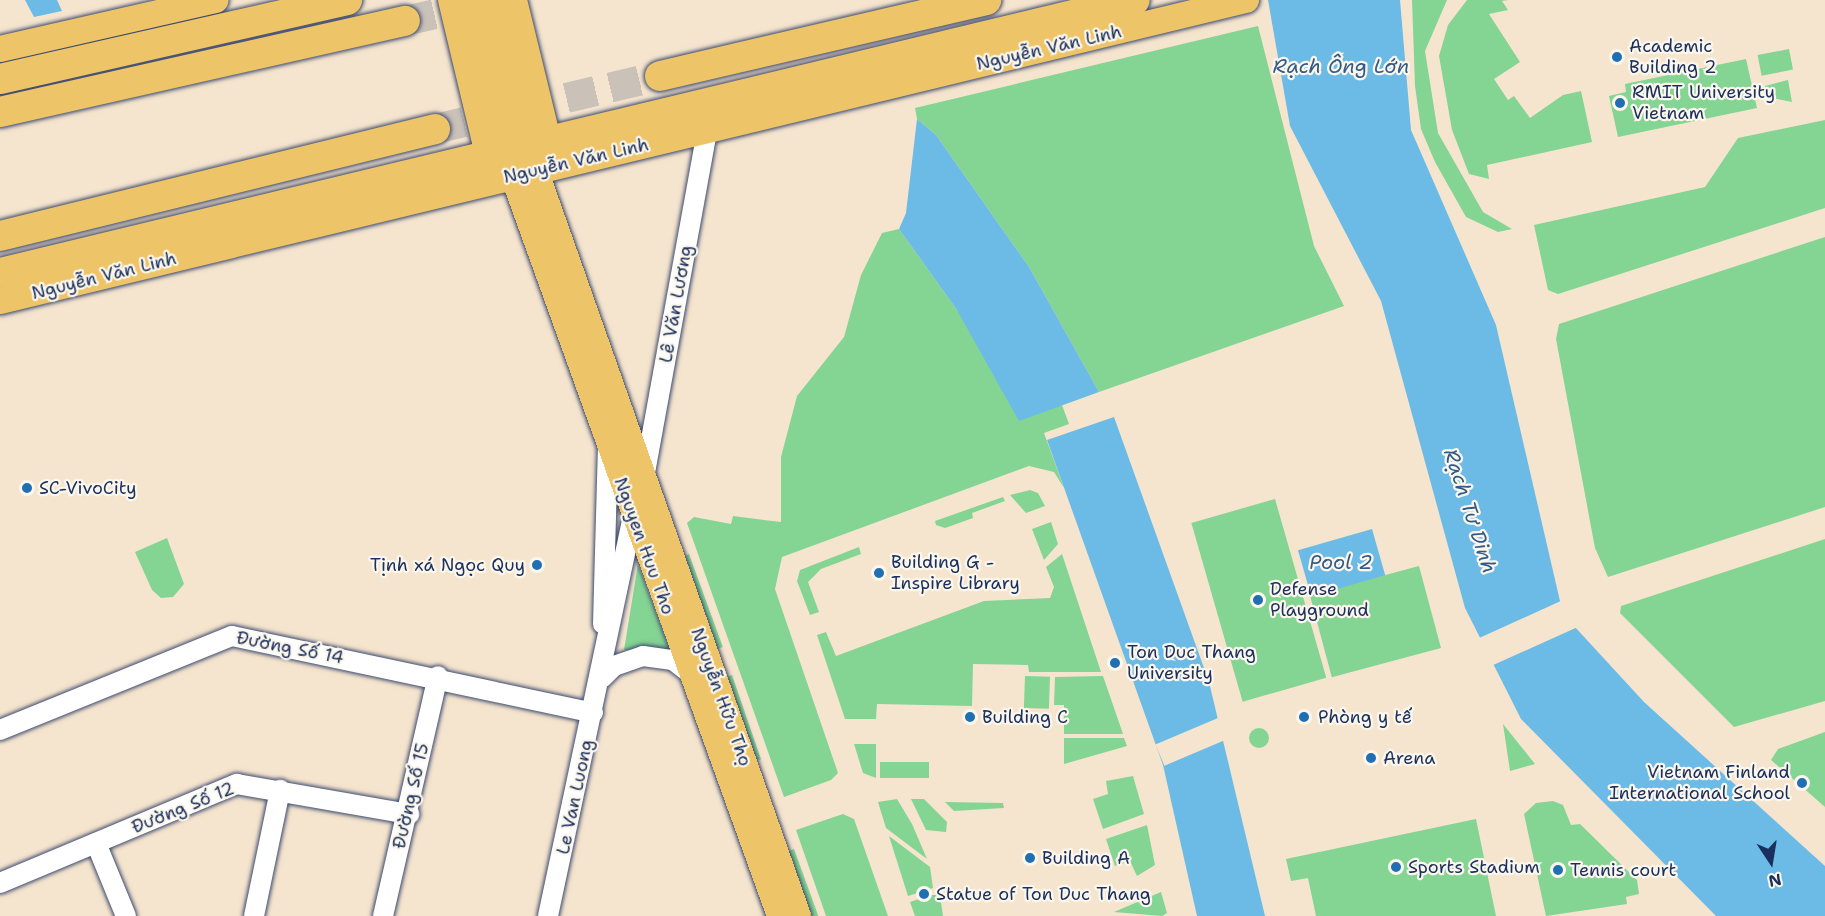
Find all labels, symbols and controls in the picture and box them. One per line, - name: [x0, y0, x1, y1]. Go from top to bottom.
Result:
- street label: Nguyễn Văn Linh: [974, 21, 1124, 75]
- place label: Academic Building 2: [1629, 36, 1717, 78]
- marker: Academic Building 2: [1610, 50, 1624, 64]
- water label: Rạch Ông Lớn: [1273, 54, 1409, 78]
- place label: RMIT University Vietnam: [1632, 82, 1775, 124]
- marker: RMIT University Vietnam: [1613, 96, 1627, 110]
- street label: Nguyễn Văn Linh: [501, 134, 651, 188]
- street label: Lê Văn Lương: [655, 243, 697, 365]
- street label: Nguyễn Văn Linh: [29, 248, 179, 304]
- water label: Rạch Tư Dinh: [1439, 446, 1501, 576]
- street label: Nguyen Huu Tho: [609, 474, 679, 618]
- place label: SC-VivoCity: [39, 477, 137, 499]
- marker: SC-VivoCity: [20, 481, 34, 495]
- water label: Pool 2: [1310, 550, 1372, 574]
- place label: Building G - Inspire Library: [891, 552, 1020, 594]
- place label: Tịnh xá Ngọc Quy: [370, 554, 525, 576]
- marker: Tịnh xá Ngọc Quy: [530, 558, 544, 572]
- marker: Building G - Inspire Library: [872, 566, 886, 580]
- place label: Defense Playground: [1270, 579, 1369, 622]
- marker: Defense Playground: [1251, 593, 1265, 607]
- street label: Nguyễn Hữu Thọ: [686, 625, 756, 769]
- street label: Đường Số 14: [235, 627, 345, 669]
- place label: Ton Duc Thang University: [1127, 642, 1256, 684]
- marker: Ton Duc Thang University: [1108, 656, 1122, 670]
- place label: Building C: [982, 706, 1068, 728]
- place label: Phòng y tế: [1318, 706, 1412, 728]
- marker: Phòng y tế: [1295, 708, 1313, 726]
- marker: Building C: [963, 710, 977, 724]
- street label: Le Van Luong: [552, 738, 598, 856]
- street label: Đường Số 15: [388, 741, 434, 851]
- place label: Arena: [1383, 747, 1436, 769]
- marker: Arena: [1364, 751, 1378, 765]
- place label: Vietnam Finland International School: [1609, 762, 1790, 804]
- marker: Vietnam Finland International School: [1795, 776, 1809, 790]
- street label: Đường Số 12: [129, 778, 237, 838]
- north arrow: [1741, 832, 1801, 892]
- place label: Building A: [1042, 847, 1130, 869]
- marker: Building A: [1023, 851, 1037, 865]
- place label: Sports Stadium: [1408, 856, 1540, 878]
- place label: Tennis court: [1570, 859, 1676, 881]
- marker: Sports Stadium: [1389, 860, 1403, 874]
- marker: Tennis court: [1551, 863, 1565, 877]
- text: N: [1766, 869, 1783, 892]
- place label: Statue of Ton Duc Thang: [936, 883, 1151, 905]
- marker: Statue of Ton Duc Thang: [917, 887, 931, 901]

